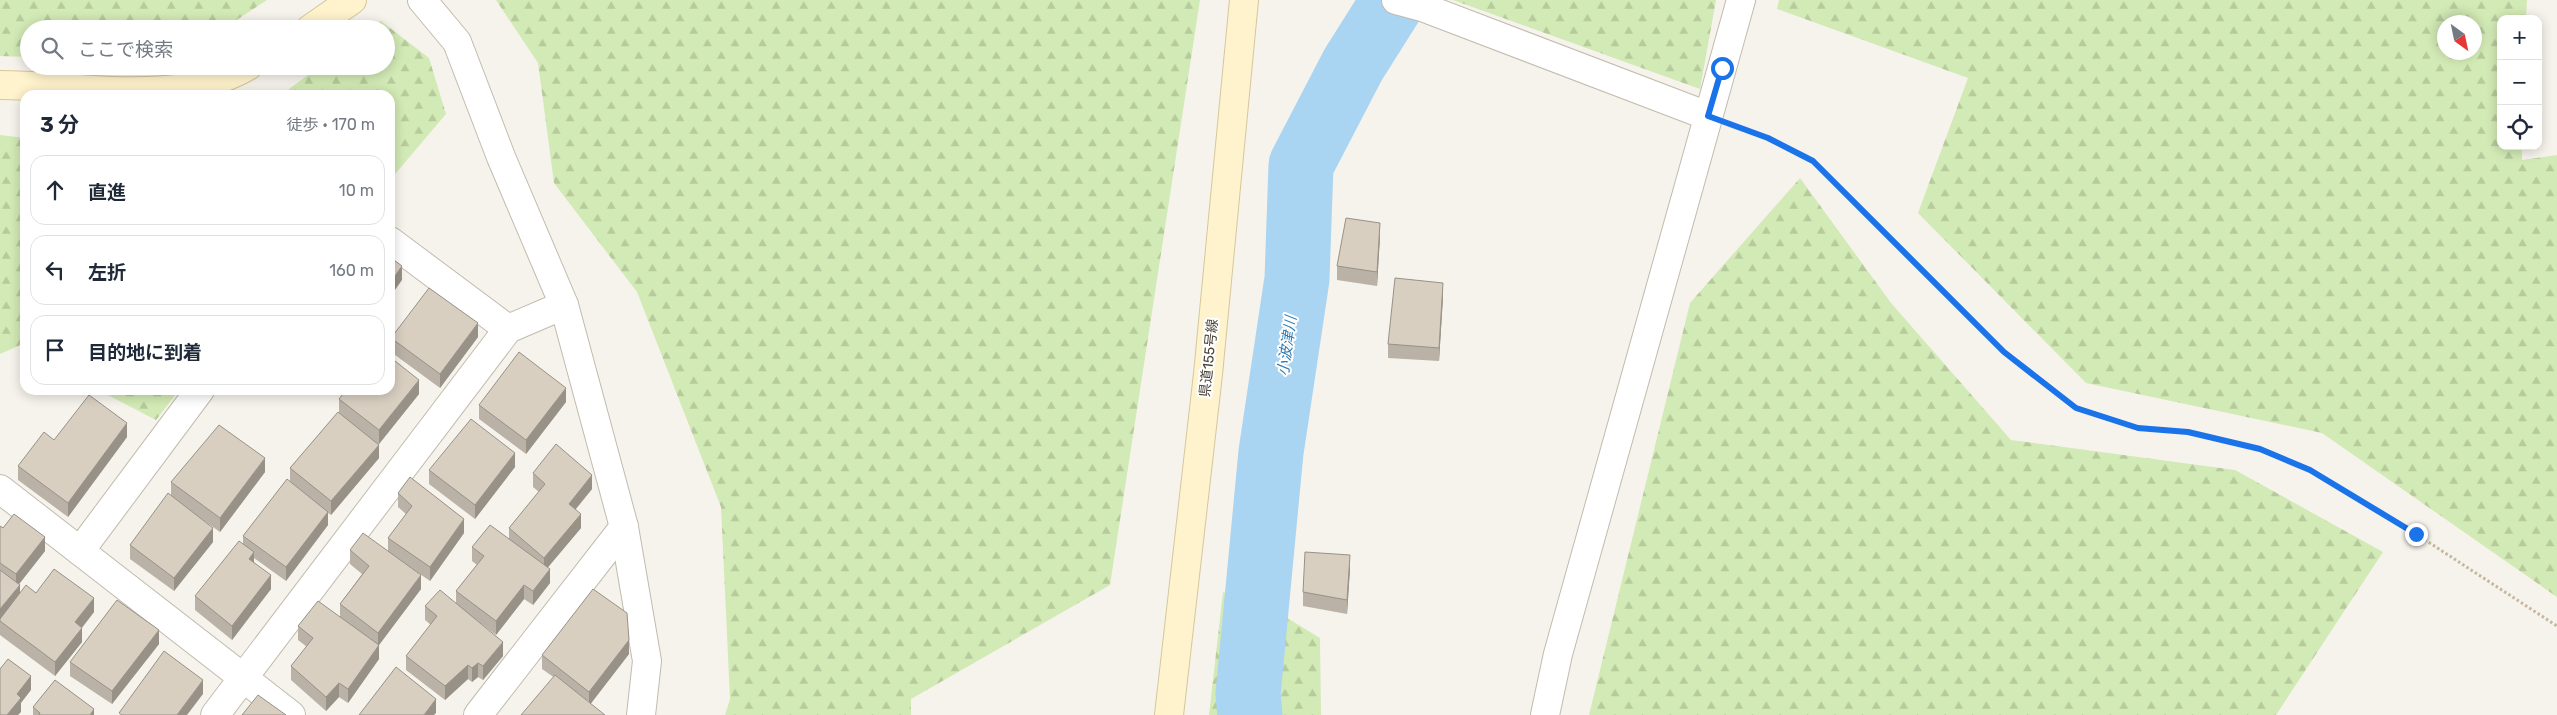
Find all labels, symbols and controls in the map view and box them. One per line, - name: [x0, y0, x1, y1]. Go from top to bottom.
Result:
- north arrow: [2437, 15, 2482, 60]
- map controls: [2497, 15, 2542, 150]
- button: +: [2497, 15, 2542, 60]
- search box: [20, 20, 395, 75]
- icon: search: [38, 34, 66, 62]
- text: ここで検索: [78, 38, 173, 61]
- route start: [1711, 57, 1734, 80]
- button: −: [2497, 60, 2542, 105]
- button: locate: [2497, 105, 2542, 150]
- text: 3 分: [40, 112, 79, 137]
- text: 徒歩 · 170 m: [287, 115, 375, 134]
- icon: ahead: [41, 176, 69, 204]
- text: 直進: [88, 181, 126, 204]
- text: 10 m: [339, 181, 374, 200]
- icon: left: [41, 256, 69, 284]
- text: 左折: [88, 261, 126, 284]
- text: 160 m: [329, 261, 374, 280]
- water label: 小波津川: [1274, 313, 1300, 377]
- street label: 県道155号線: [1196, 318, 1222, 398]
- icon: arrive: [41, 336, 69, 364]
- text: 目的地に到着: [88, 341, 202, 364]
- route end: [2405, 523, 2428, 546]

